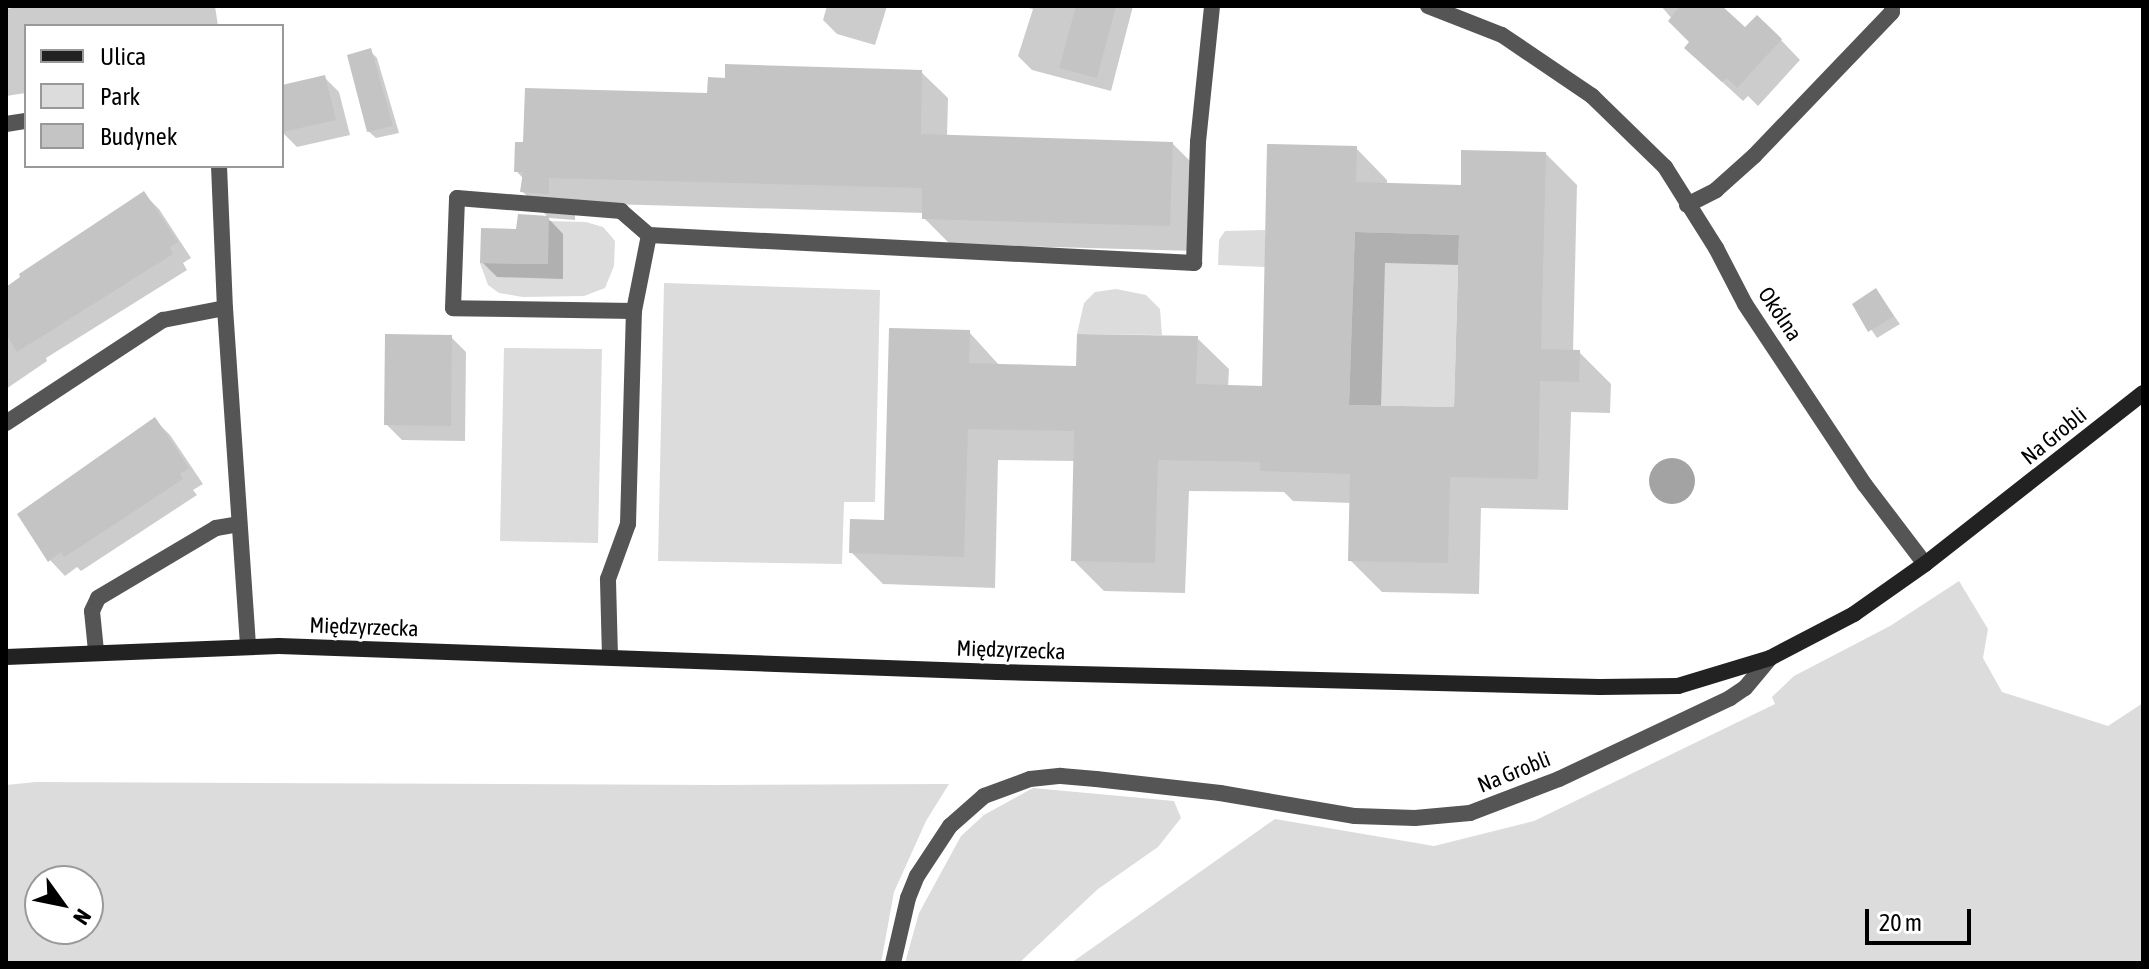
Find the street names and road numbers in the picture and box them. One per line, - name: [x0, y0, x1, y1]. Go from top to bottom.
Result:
- street label: Okólna: [1753, 282, 1807, 346]
- street label: Na Grobli: [2016, 402, 2092, 470]
- street label: Międzyrzecka: [309, 612, 419, 642]
- street label: Międzyrzecka: [956, 635, 1066, 665]
- street label: Na Grobli: [1474, 746, 1554, 798]

